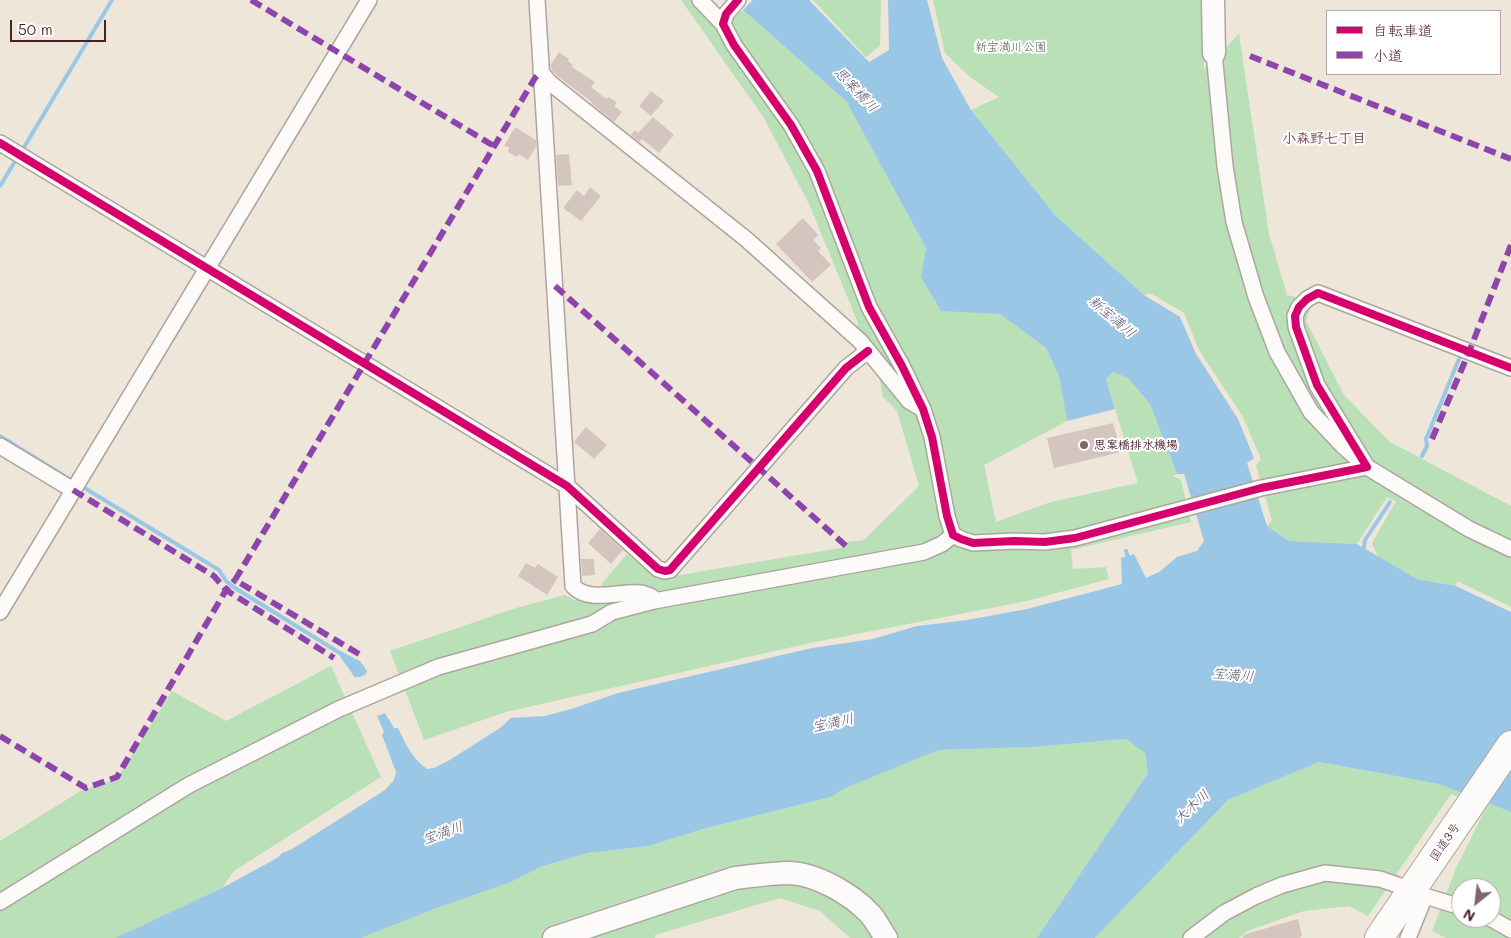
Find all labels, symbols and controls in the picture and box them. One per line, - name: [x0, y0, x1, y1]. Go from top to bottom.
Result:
- scale bar: [12, 10, 109, 42]
- legend: [1326, 10, 1501, 75]
- text: 50 m: [18, 19, 53, 39]
- text: 自転車道: [1373, 20, 1433, 40]
- park label: 新宝満川公園: [975, 40, 1047, 54]
- text: 小道: [1373, 45, 1403, 65]
- water label: 思案橋川: [831, 64, 881, 116]
- district label: 小森野七丁目: [1282, 131, 1366, 147]
- water label: 新宝満川: [1085, 293, 1139, 341]
- place label: 思案橋排水機場: [1094, 438, 1178, 452]
- marker: 思案橋排水機場: [1078, 439, 1090, 451]
- water label: 宝満川: [1211, 665, 1255, 685]
- water label: 宝満川: [811, 710, 855, 736]
- water label: 大木川: [1171, 787, 1213, 827]
- water label: 宝満川: [420, 818, 466, 848]
- street label: 国道3号: [1427, 820, 1463, 864]
- north arrow: [1451, 878, 1501, 928]
- text: N: [1460, 905, 1478, 927]

